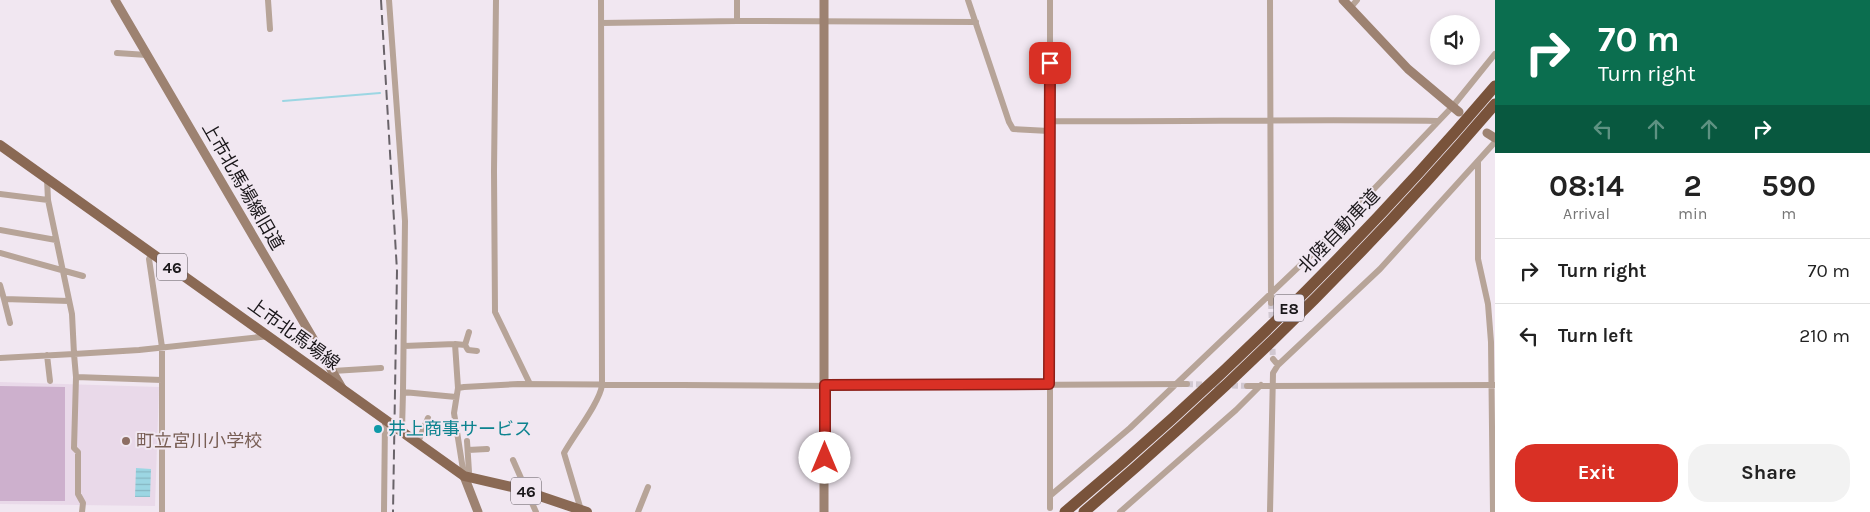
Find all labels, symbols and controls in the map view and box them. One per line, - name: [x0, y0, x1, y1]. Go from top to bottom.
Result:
- map controls: [1430, 15, 1480, 65]
- button: sound: [1430, 15, 1480, 65]
- text: 70 m: [1598, 19, 1680, 60]
- icon: right: [1515, 20, 1580, 85]
- pin: [1029, 42, 1071, 84]
- icon: arrive: [1036, 49, 1064, 77]
- text: Turn right: [1598, 61, 1696, 87]
- icon: left: [1589, 115, 1617, 143]
- icon: ahead: [1642, 115, 1670, 143]
- icon: ahead: [1695, 115, 1723, 143]
- icon: right: [1748, 115, 1776, 143]
- street label: 上市北馬場線旧道: [197, 118, 289, 254]
- text: 08:14: [1549, 168, 1624, 204]
- text: 2: [1684, 168, 1702, 204]
- text: 590: [1761, 168, 1816, 204]
- street label: 北陸自動車道: [1294, 185, 1384, 277]
- text: Arrival: [1563, 204, 1610, 223]
- text: min: [1678, 204, 1707, 223]
- text: m: [1781, 204, 1796, 223]
- road number: 46: [157, 253, 187, 280]
- icon: right: [1515, 257, 1543, 285]
- text: Turn right: [1558, 260, 1647, 282]
- text: 70 m: [1808, 260, 1850, 282]
- street label: 上市北馬場線: [244, 293, 344, 375]
- road number: E8: [1274, 294, 1304, 322]
- icon: left: [1515, 322, 1543, 350]
- text: Turn left: [1558, 325, 1633, 347]
- text: 210 m: [1799, 325, 1850, 347]
- place label: 井上商事サービス: [388, 418, 532, 440]
- marker: 井上商事サービス: [372, 423, 384, 435]
- place label: 町立宮川小学校: [136, 430, 262, 452]
- position arrow: [798, 431, 850, 483]
- marker: 町立宮川小学校: [120, 435, 132, 447]
- button: Exit: [1515, 444, 1678, 502]
- button: Share: [1688, 444, 1850, 502]
- road number: 46: [511, 478, 541, 504]

